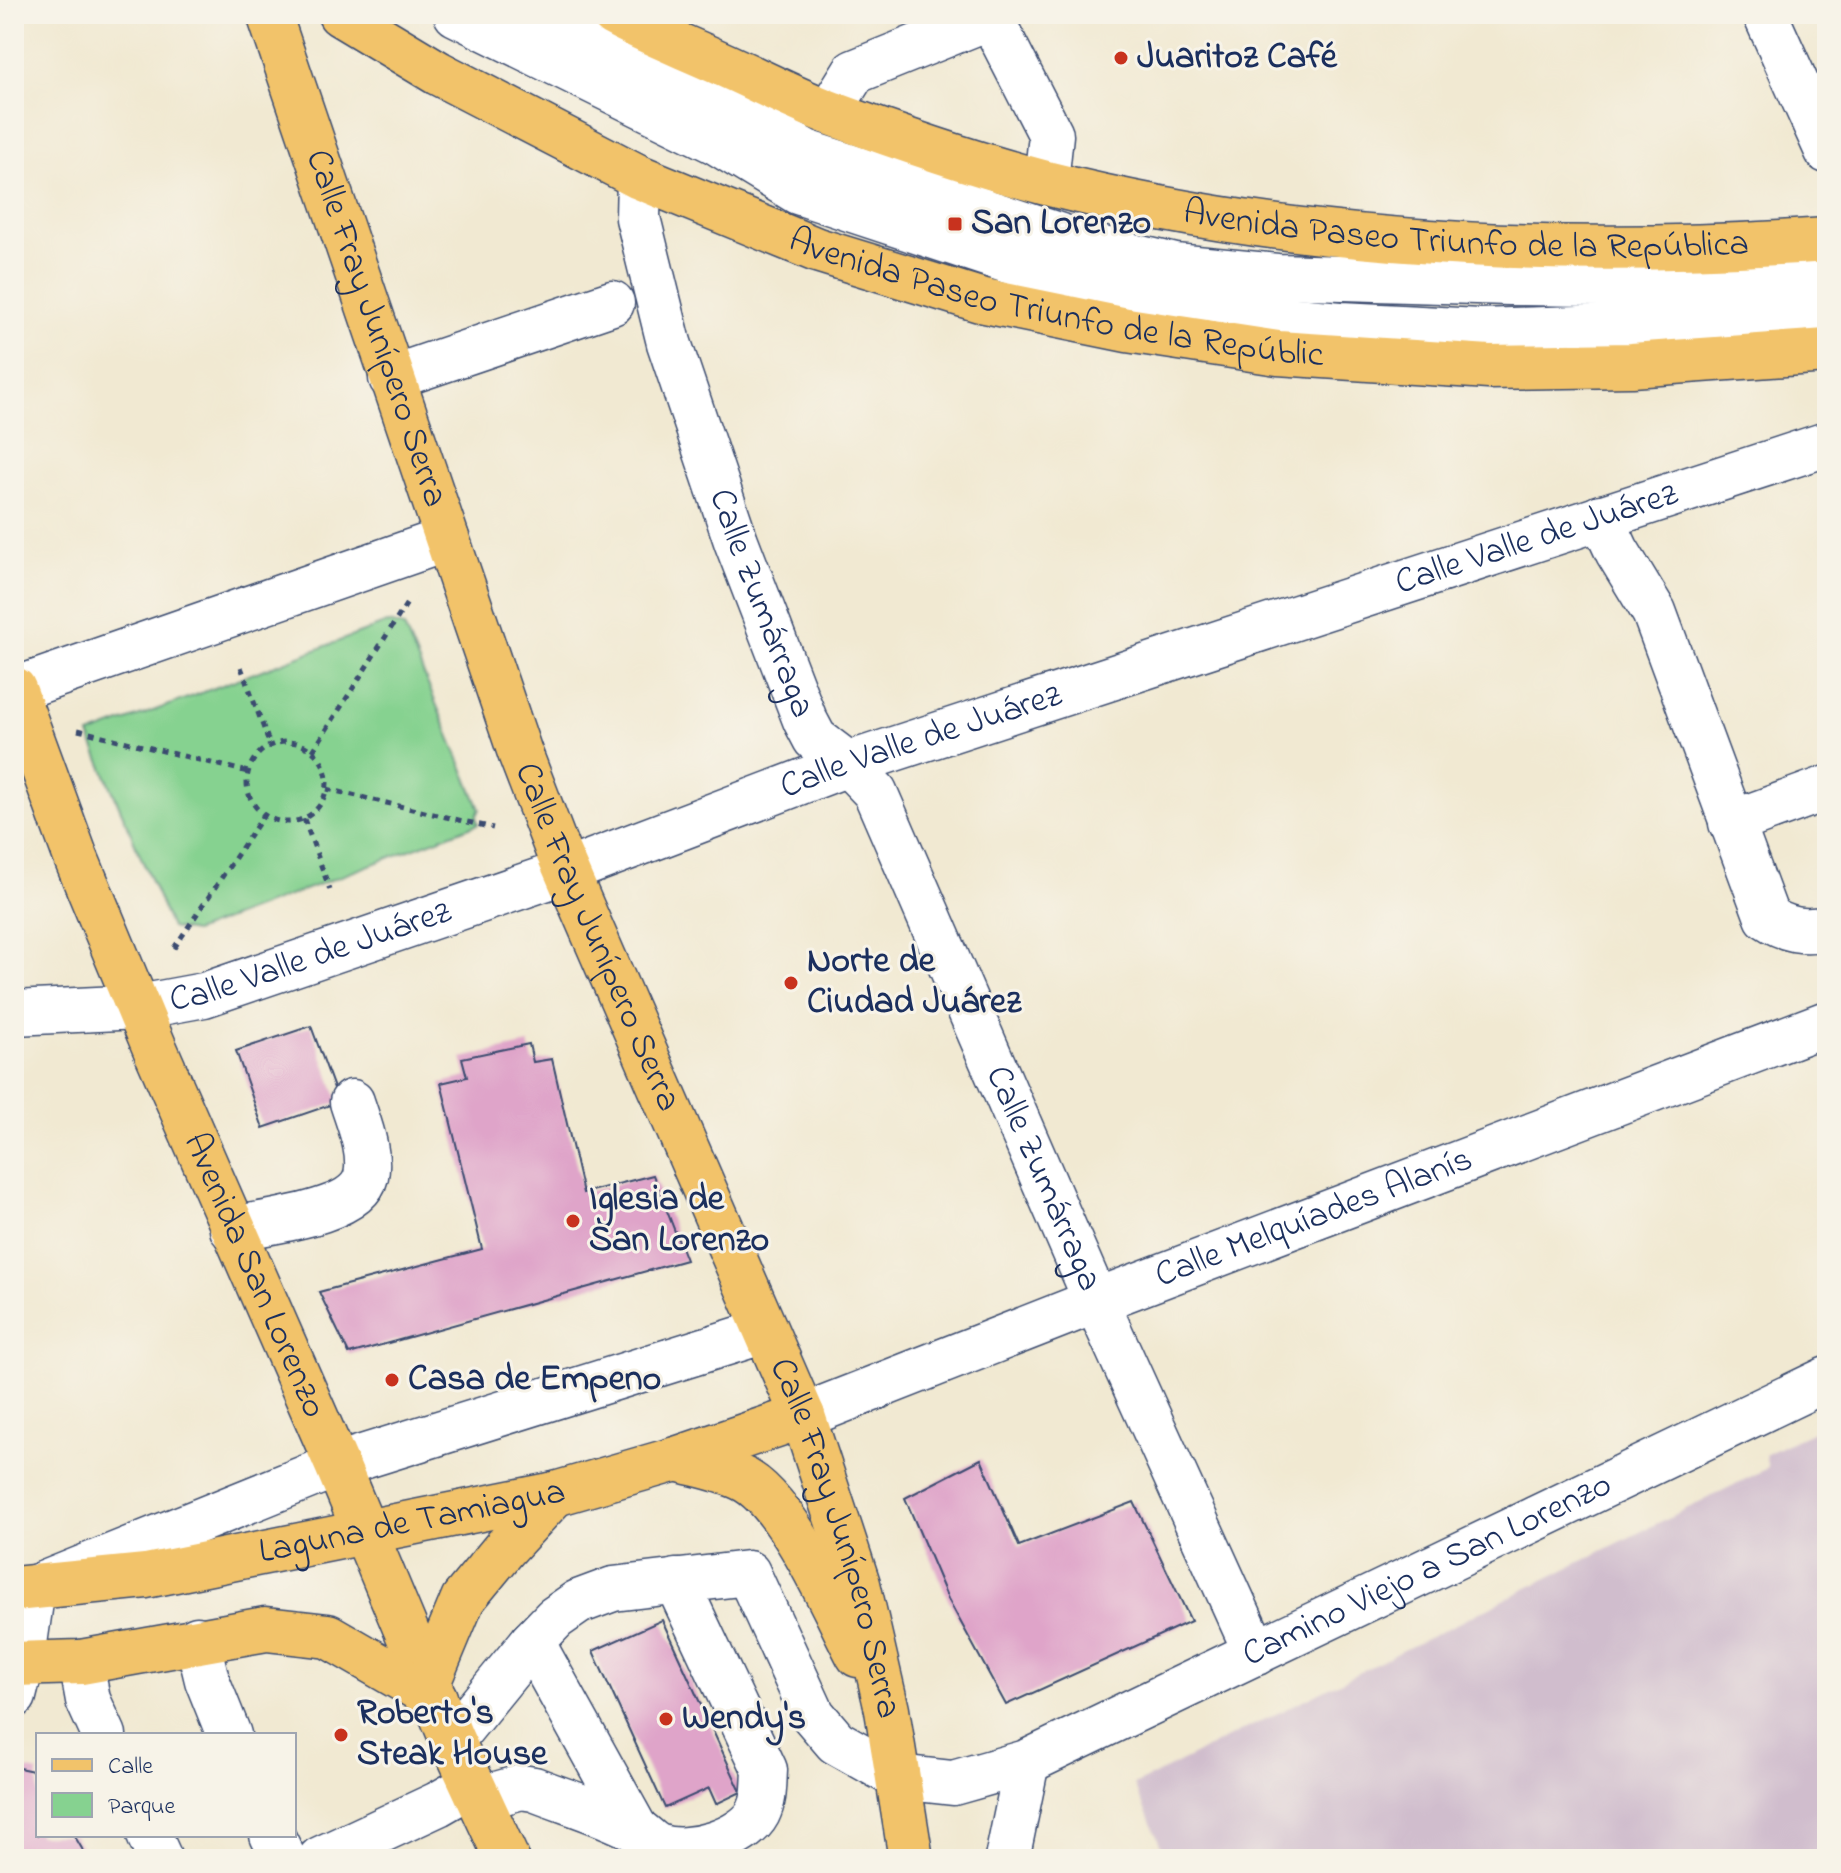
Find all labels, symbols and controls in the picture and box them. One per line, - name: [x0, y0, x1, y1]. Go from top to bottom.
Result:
- place label: Juaritoz Café: [1137, 32, 1338, 85]
- marker: Juaritoz Café: [1112, 49, 1130, 67]
- street label: Calle Fray Junípero Serra: [290, 142, 461, 514]
- street label: Avenida Paseo Triunfo de la República: [1179, 186, 1750, 274]
- place label: San Lorenzo: [971, 198, 1151, 251]
- street label: Avenida Paseo Triunfo de la Repúblic: [780, 214, 1325, 382]
- marker: San Lorenzo: [946, 215, 964, 233]
- street label: Calle Valle de Juárez: [1389, 468, 1686, 610]
- street label: Calle Zumárraga: [694, 482, 828, 726]
- street label: Calle Valle de Juárez: [773, 669, 1070, 814]
- street label: Calle Fray Junípero Serra: [500, 755, 694, 1120]
- street label: Calle Valle de Juárez: [165, 886, 459, 1027]
- place label: Norte de Ciudad Juárez: [807, 936, 1022, 1030]
- marker: Norte de Ciudad Juárez: [782, 974, 800, 992]
- street label: Calle Zumárraga: [971, 1058, 1115, 1300]
- street label: Avenida San Lorenzo: [168, 1125, 340, 1427]
- street label: Calle Melquíades Alanís: [1148, 1134, 1480, 1303]
- place label: Iglesia de San Lorenzo: [589, 1174, 769, 1268]
- marker: Iglesia de San Lorenzo: [564, 1212, 582, 1230]
- street label: Calle Fray Junípero Serra: [755, 1350, 915, 1724]
- place label: Casa de Empeno: [408, 1354, 661, 1407]
- marker: Casa de Empeno: [383, 1371, 401, 1389]
- street label: Camino Viejo a San Lorenzo: [1234, 1459, 1621, 1681]
- street label: Laguna de Tamiagua: [254, 1466, 572, 1579]
- place label: Roberto's Steak House: [357, 1688, 548, 1782]
- place label: Wendy's: [682, 1693, 806, 1746]
- marker: Wendy's: [657, 1710, 675, 1728]
- marker: Roberto's Steak House: [332, 1726, 350, 1744]
- legend: [36, 1733, 296, 1837]
- text: Calle: [108, 1750, 153, 1785]
- text: Parque: [108, 1790, 175, 1825]

